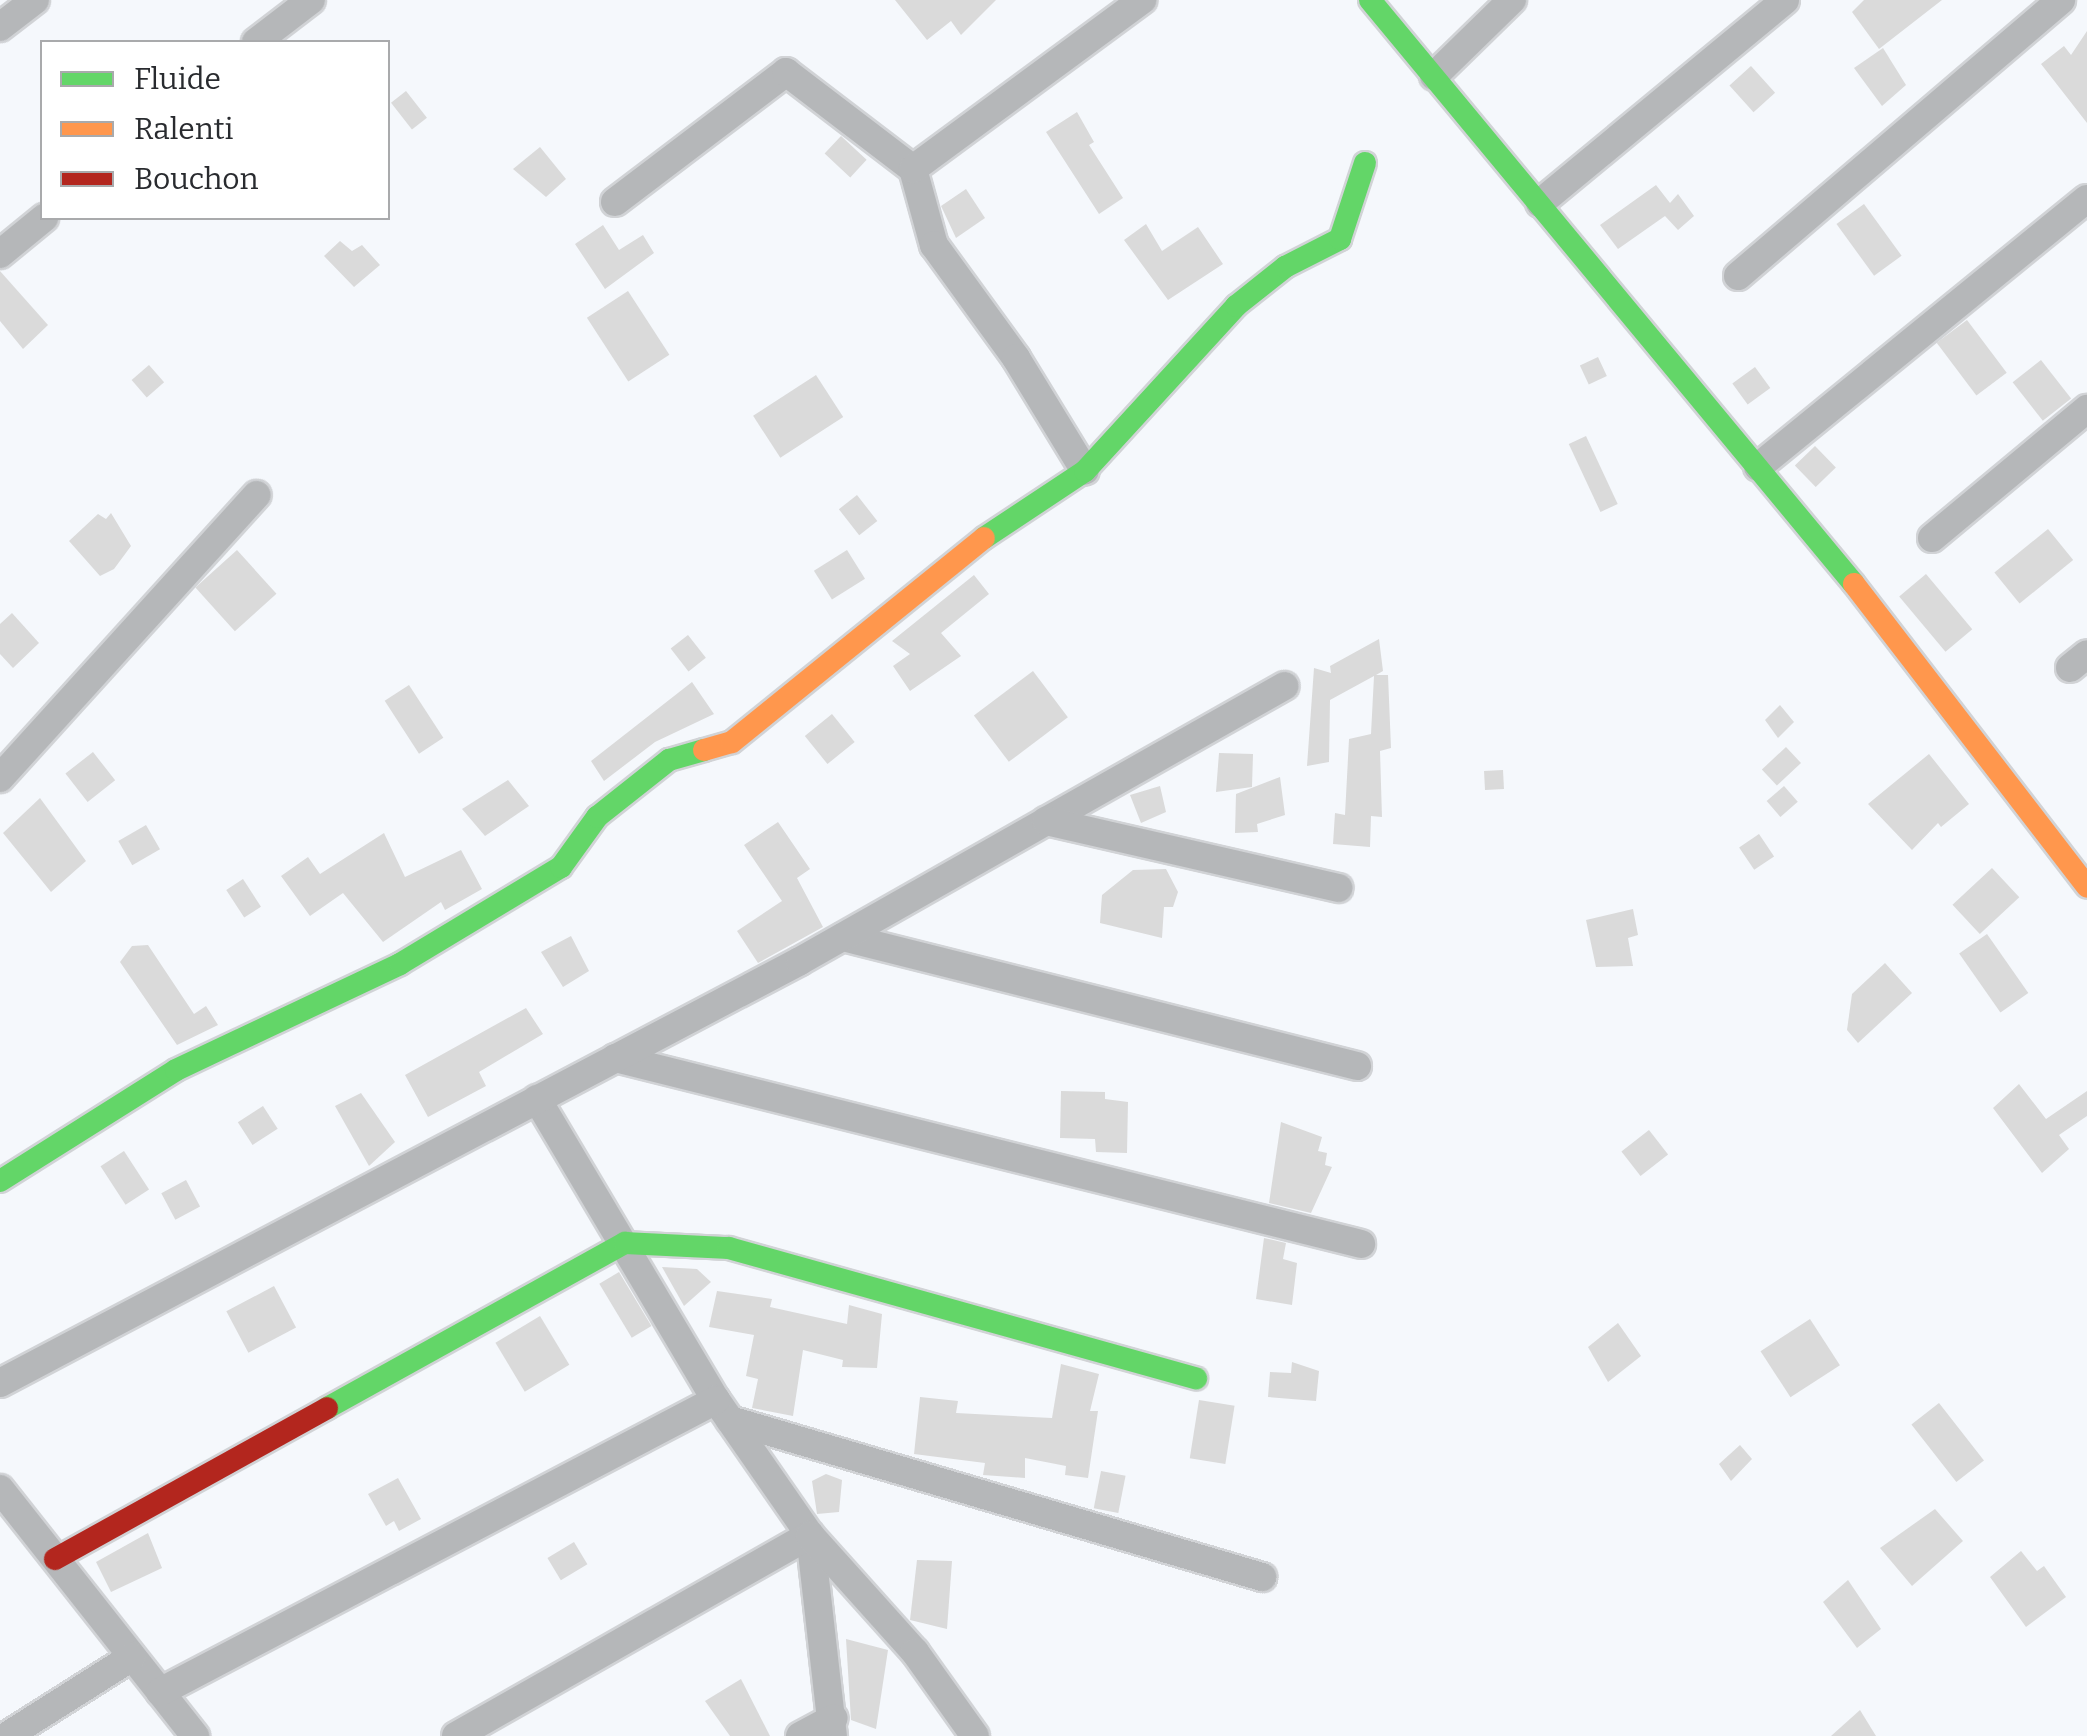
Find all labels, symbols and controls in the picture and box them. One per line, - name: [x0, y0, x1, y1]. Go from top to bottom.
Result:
- legend: [40, 40, 390, 220]
- text: Fluide: [134, 61, 221, 97]
- text: Ralenti: [134, 111, 234, 147]
- text: Bouchon: [134, 161, 259, 197]

